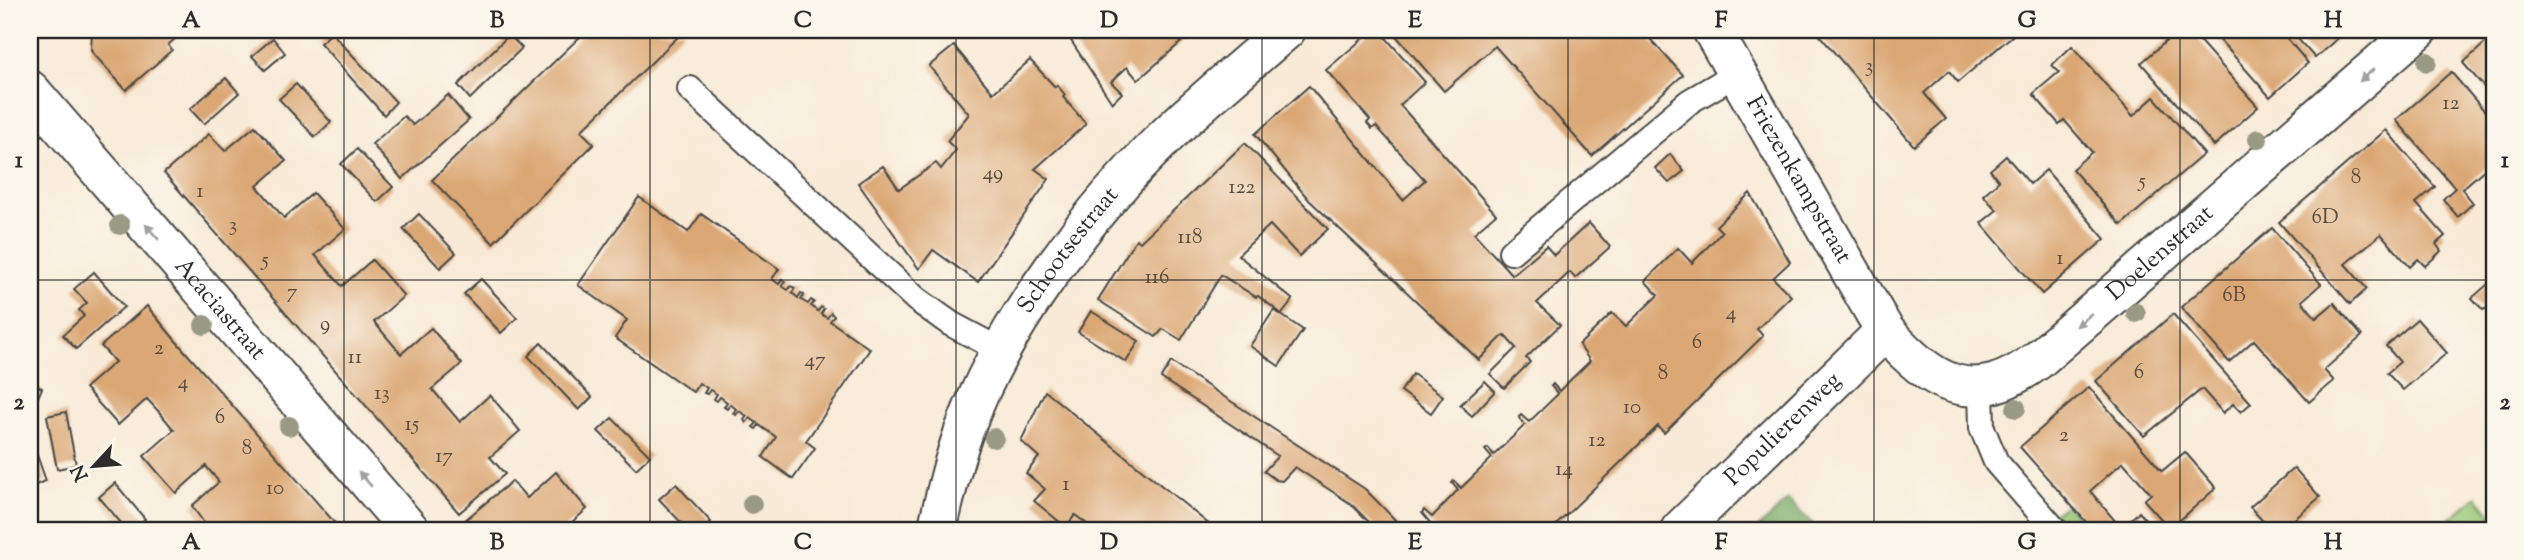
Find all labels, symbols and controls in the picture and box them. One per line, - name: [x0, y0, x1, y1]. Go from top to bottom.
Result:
- text: A: [182, 5, 201, 38]
- text: B: [490, 5, 505, 38]
- text: C: [794, 5, 812, 38]
- text: D: [1100, 5, 1118, 38]
- text: E: [1408, 5, 1422, 38]
- text: F: [1715, 5, 1728, 38]
- text: G: [2018, 5, 2037, 38]
- text: H: [2324, 5, 2343, 38]
- house number: 3: [1865, 52, 1873, 82]
- one-way arrow: [2358, 66, 2375, 82]
- house number: 12: [2443, 89, 2460, 119]
- street label: Friezenkampstraat: [1737, 90, 1860, 270]
- text: 1: [15, 145, 23, 178]
- text: 1: [2501, 145, 2509, 178]
- house number: 49: [983, 159, 1003, 189]
- house number: 8: [2351, 163, 2361, 193]
- house number: 5: [2137, 167, 2146, 197]
- house number: 122: [1229, 173, 1256, 203]
- house number: 1: [196, 177, 204, 207]
- street label: Schootsestraat: [1010, 180, 1127, 321]
- street label: Doelenstraat: [2100, 198, 2221, 310]
- house number: 6D: [2311, 203, 2339, 233]
- house number: 3: [229, 211, 237, 241]
- house number: 118: [1178, 223, 1202, 253]
- one-way arrow: [145, 224, 160, 241]
- house number: 1: [2056, 244, 2064, 274]
- house number: 5: [260, 246, 269, 276]
- street label: Acaciastraat: [166, 251, 273, 368]
- house number: 116: [1145, 263, 1169, 293]
- house number: 7: [287, 278, 298, 308]
- house number: 6B: [2222, 281, 2246, 311]
- house number: 4: [1726, 299, 1736, 329]
- house number: 9: [320, 310, 330, 340]
- one-way arrow: [2075, 312, 2093, 328]
- house number: 6: [1692, 328, 1702, 358]
- house number: 2: [154, 334, 164, 364]
- house number: 11: [348, 343, 362, 373]
- house number: 47: [804, 346, 826, 376]
- house number: 6: [2134, 358, 2144, 388]
- house number: 8: [1658, 359, 1668, 389]
- street label: Populierenweg: [1717, 365, 1850, 494]
- house number: 4: [178, 368, 188, 398]
- house number: 13: [374, 379, 390, 409]
- text: 2: [14, 387, 25, 420]
- text: 2: [2500, 387, 2511, 420]
- house number: 10: [1623, 393, 1641, 423]
- house number: 6: [215, 403, 225, 433]
- house number: 15: [405, 410, 419, 440]
- house number: 2: [2059, 421, 2069, 451]
- house number: 12: [1589, 426, 1606, 456]
- north arrow: [60, 430, 130, 500]
- house number: 8: [242, 434, 252, 464]
- house number: 17: [435, 442, 453, 472]
- house number: 14: [1555, 455, 1573, 485]
- text: N: [66, 460, 96, 485]
- one-way arrow: [358, 470, 373, 487]
- house number: 1: [1062, 470, 1070, 500]
- house number: 10: [266, 474, 284, 504]
- text: A: [182, 527, 201, 560]
- text: B: [490, 527, 505, 560]
- text: C: [794, 527, 812, 560]
- text: D: [1100, 527, 1118, 560]
- text: E: [1408, 527, 1422, 560]
- text: F: [1715, 527, 1728, 560]
- text: G: [2018, 527, 2037, 560]
- text: H: [2324, 527, 2343, 560]

